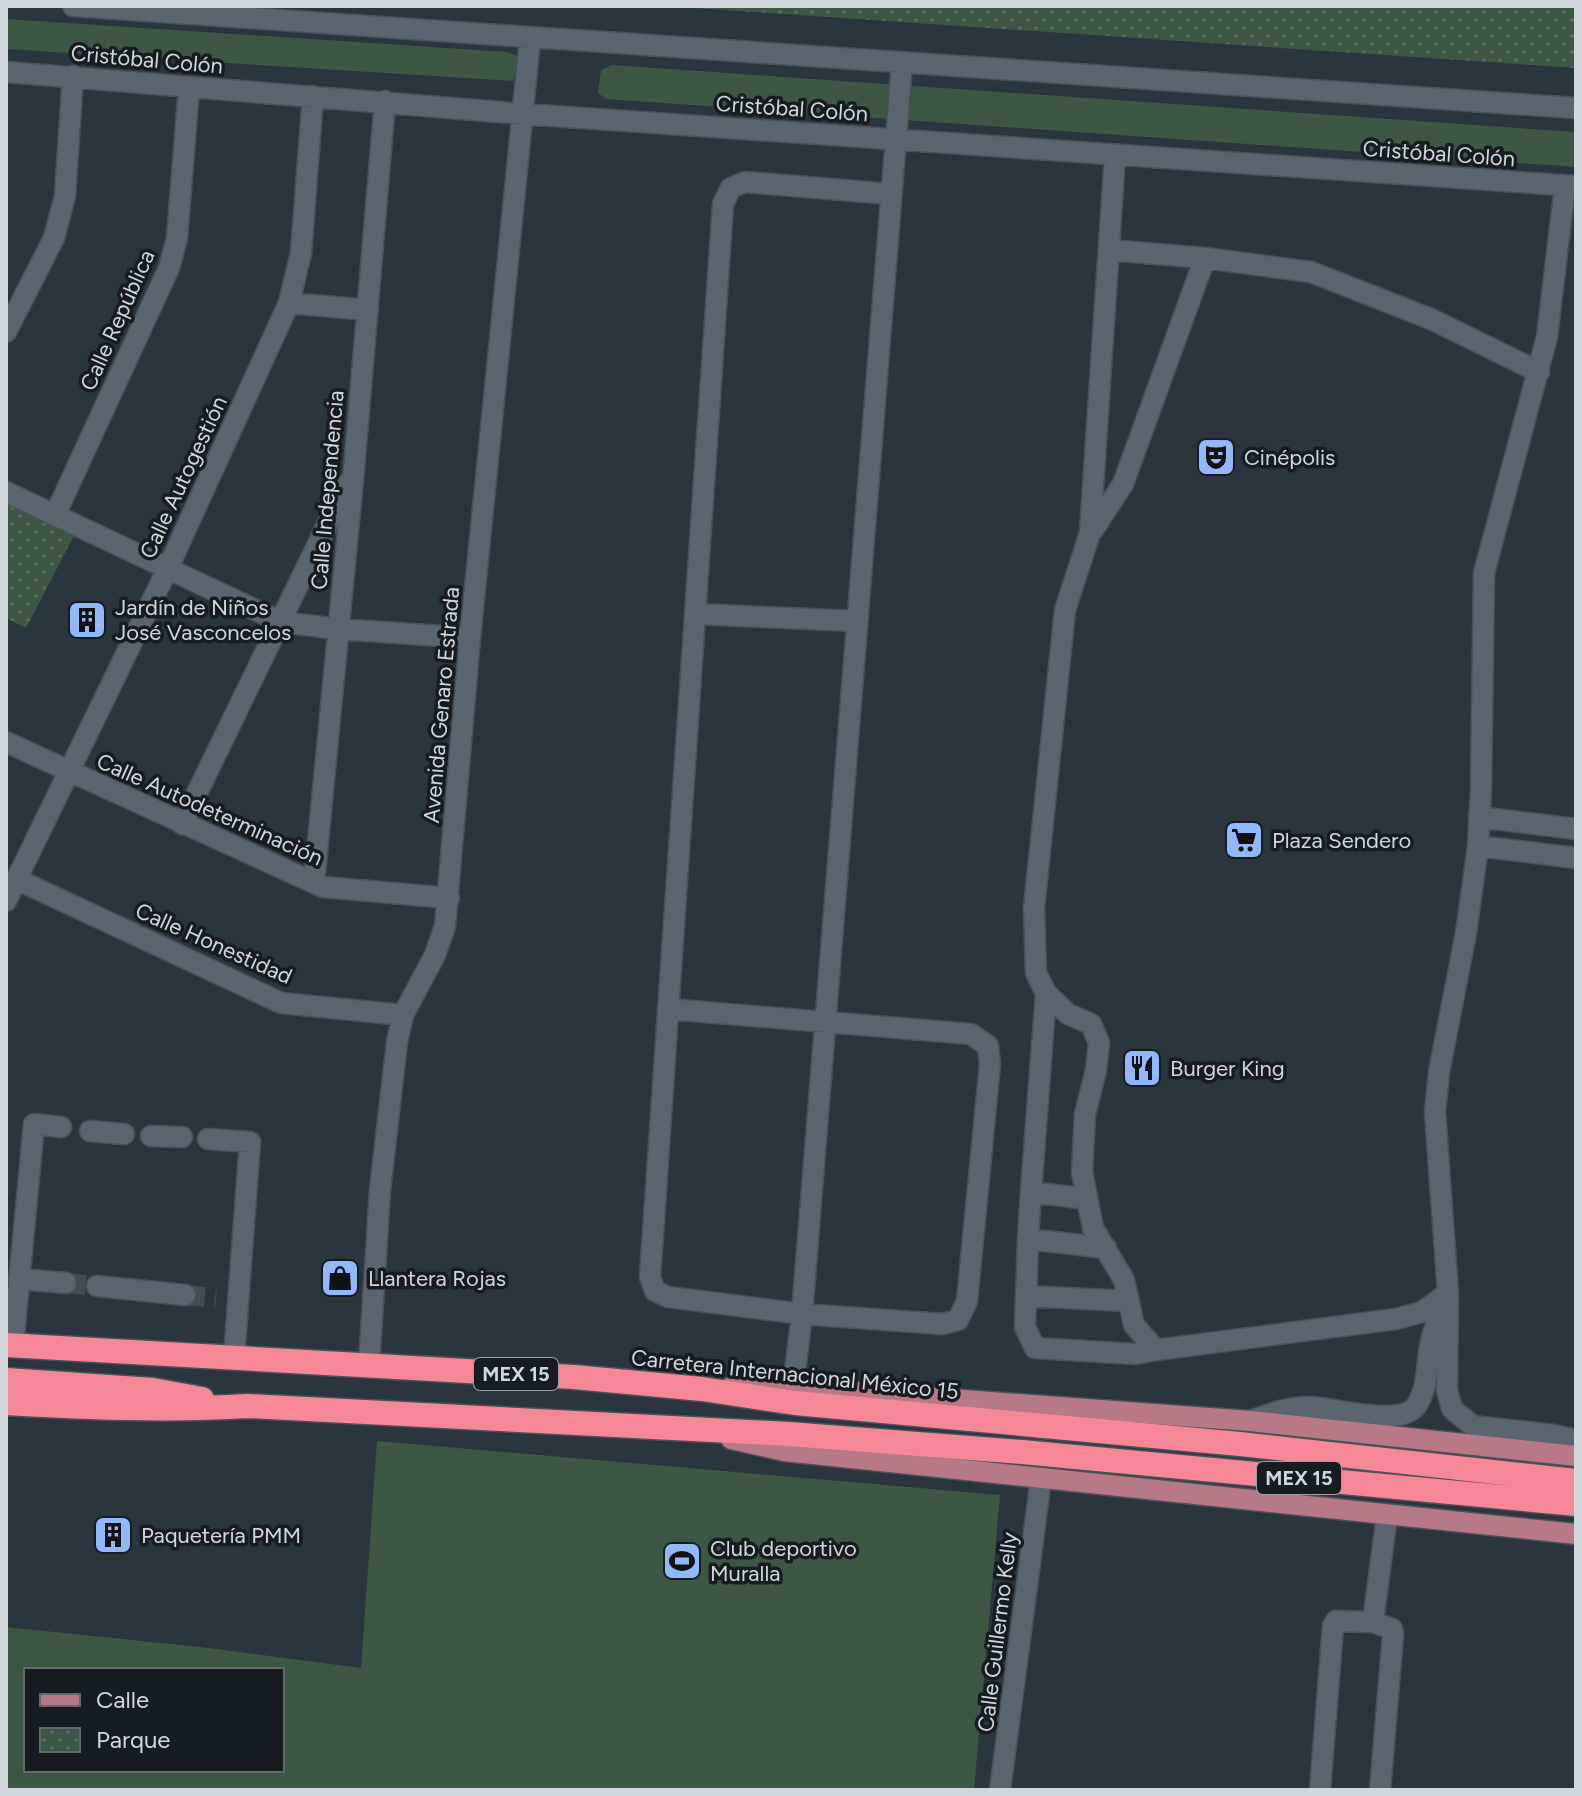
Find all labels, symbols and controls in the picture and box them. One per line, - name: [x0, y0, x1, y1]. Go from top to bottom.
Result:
- street label: Cristóbal Colón: [70, 39, 224, 80]
- street label: Cristóbal Colón: [715, 90, 869, 127]
- street label: Cristóbal Colón: [1362, 135, 1516, 172]
- street label: Calle República: [74, 246, 161, 395]
- street label: Calle Independencia: [305, 389, 350, 591]
- street label: Calle Autogestión: [134, 392, 233, 563]
- theatre icon: Cinépolis: [1195, 436, 1237, 478]
- place label: Cinépolis: [1244, 444, 1335, 471]
- street label: Avenida Genaro Estrada: [418, 586, 465, 824]
- place label: Jardín de Niños José Vasconcelos: [115, 594, 291, 646]
- building icon: Jardín de Niños José Vasconcelos: [66, 599, 108, 641]
- street label: Calle Autodeterminación: [93, 747, 327, 871]
- supermarket icon: Plaza Sendero: [1223, 819, 1265, 861]
- place label: Plaza Sendero: [1272, 827, 1411, 854]
- street label: Calle Honestidad: [131, 897, 296, 990]
- restaurant icon: Burger King: [1121, 1047, 1163, 1089]
- place label: Burger King: [1170, 1055, 1285, 1082]
- shop icon: Llantera Rojas: [319, 1257, 361, 1299]
- place label: Llantera Rojas: [368, 1265, 506, 1292]
- street label: Carretera Internacional México 15: [630, 1344, 960, 1405]
- road number: MEX 15: [474, 1358, 558, 1390]
- road number: MEX 15: [1257, 1462, 1341, 1494]
- building icon: Paquetería PMM: [92, 1514, 134, 1556]
- place label: Paquetería PMM: [141, 1522, 301, 1549]
- street label: Calle Guillermo Kelly: [972, 1530, 1023, 1733]
- place label: Club deportivo Muralla: [710, 1535, 857, 1587]
- sports icon: Club deportivo Muralla: [661, 1540, 703, 1582]
- legend: [24, 1668, 284, 1772]
- text: Calle: [96, 1685, 149, 1714]
- text: Parque: [96, 1725, 170, 1754]

